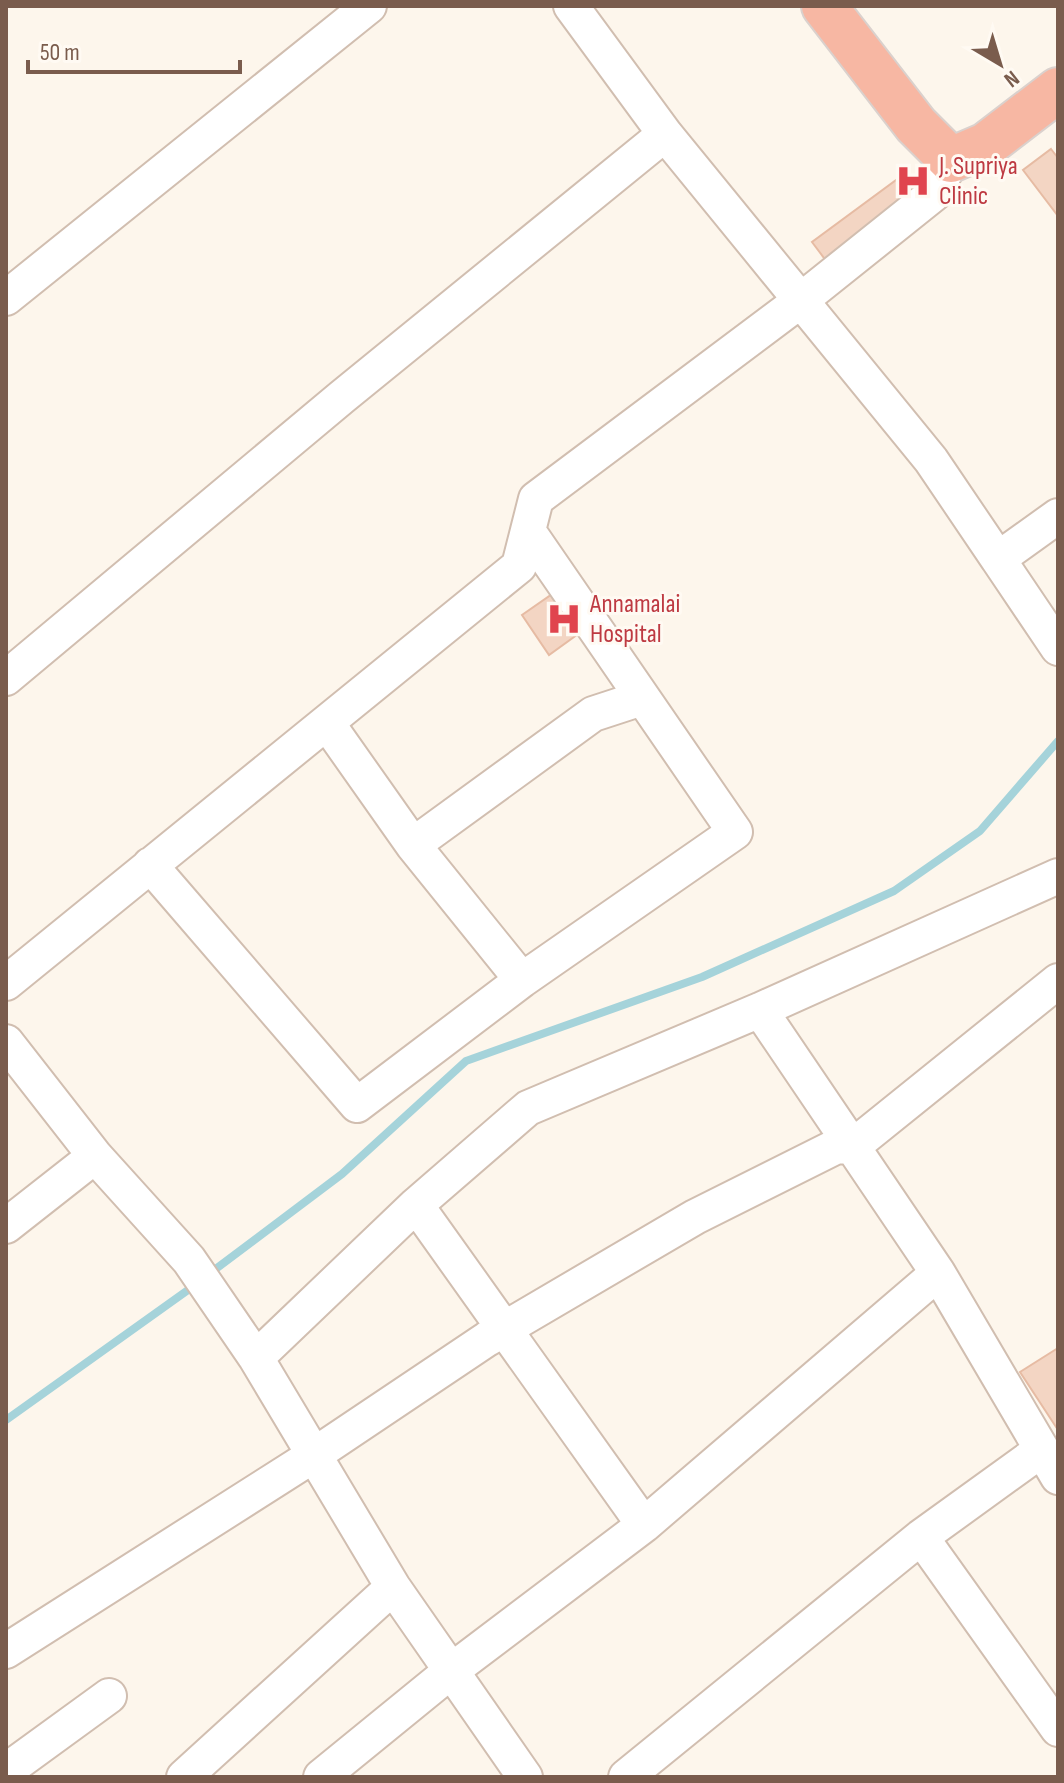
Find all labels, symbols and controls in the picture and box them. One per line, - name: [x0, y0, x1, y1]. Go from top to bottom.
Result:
- scale bar: [28, 24, 240, 74]
- north arrow: [960, 24, 1040, 104]
- text: 50 m: [40, 38, 80, 67]
- text: N: [998, 64, 1024, 93]
- place label: J. Supriya Clinic: [938, 151, 1018, 212]
- hospital icon: J. Supriya Clinic: [894, 162, 932, 200]
- place label: Annamalai Hospital: [589, 589, 680, 650]
- hospital icon: Annamalai Hospital: [545, 600, 583, 638]

